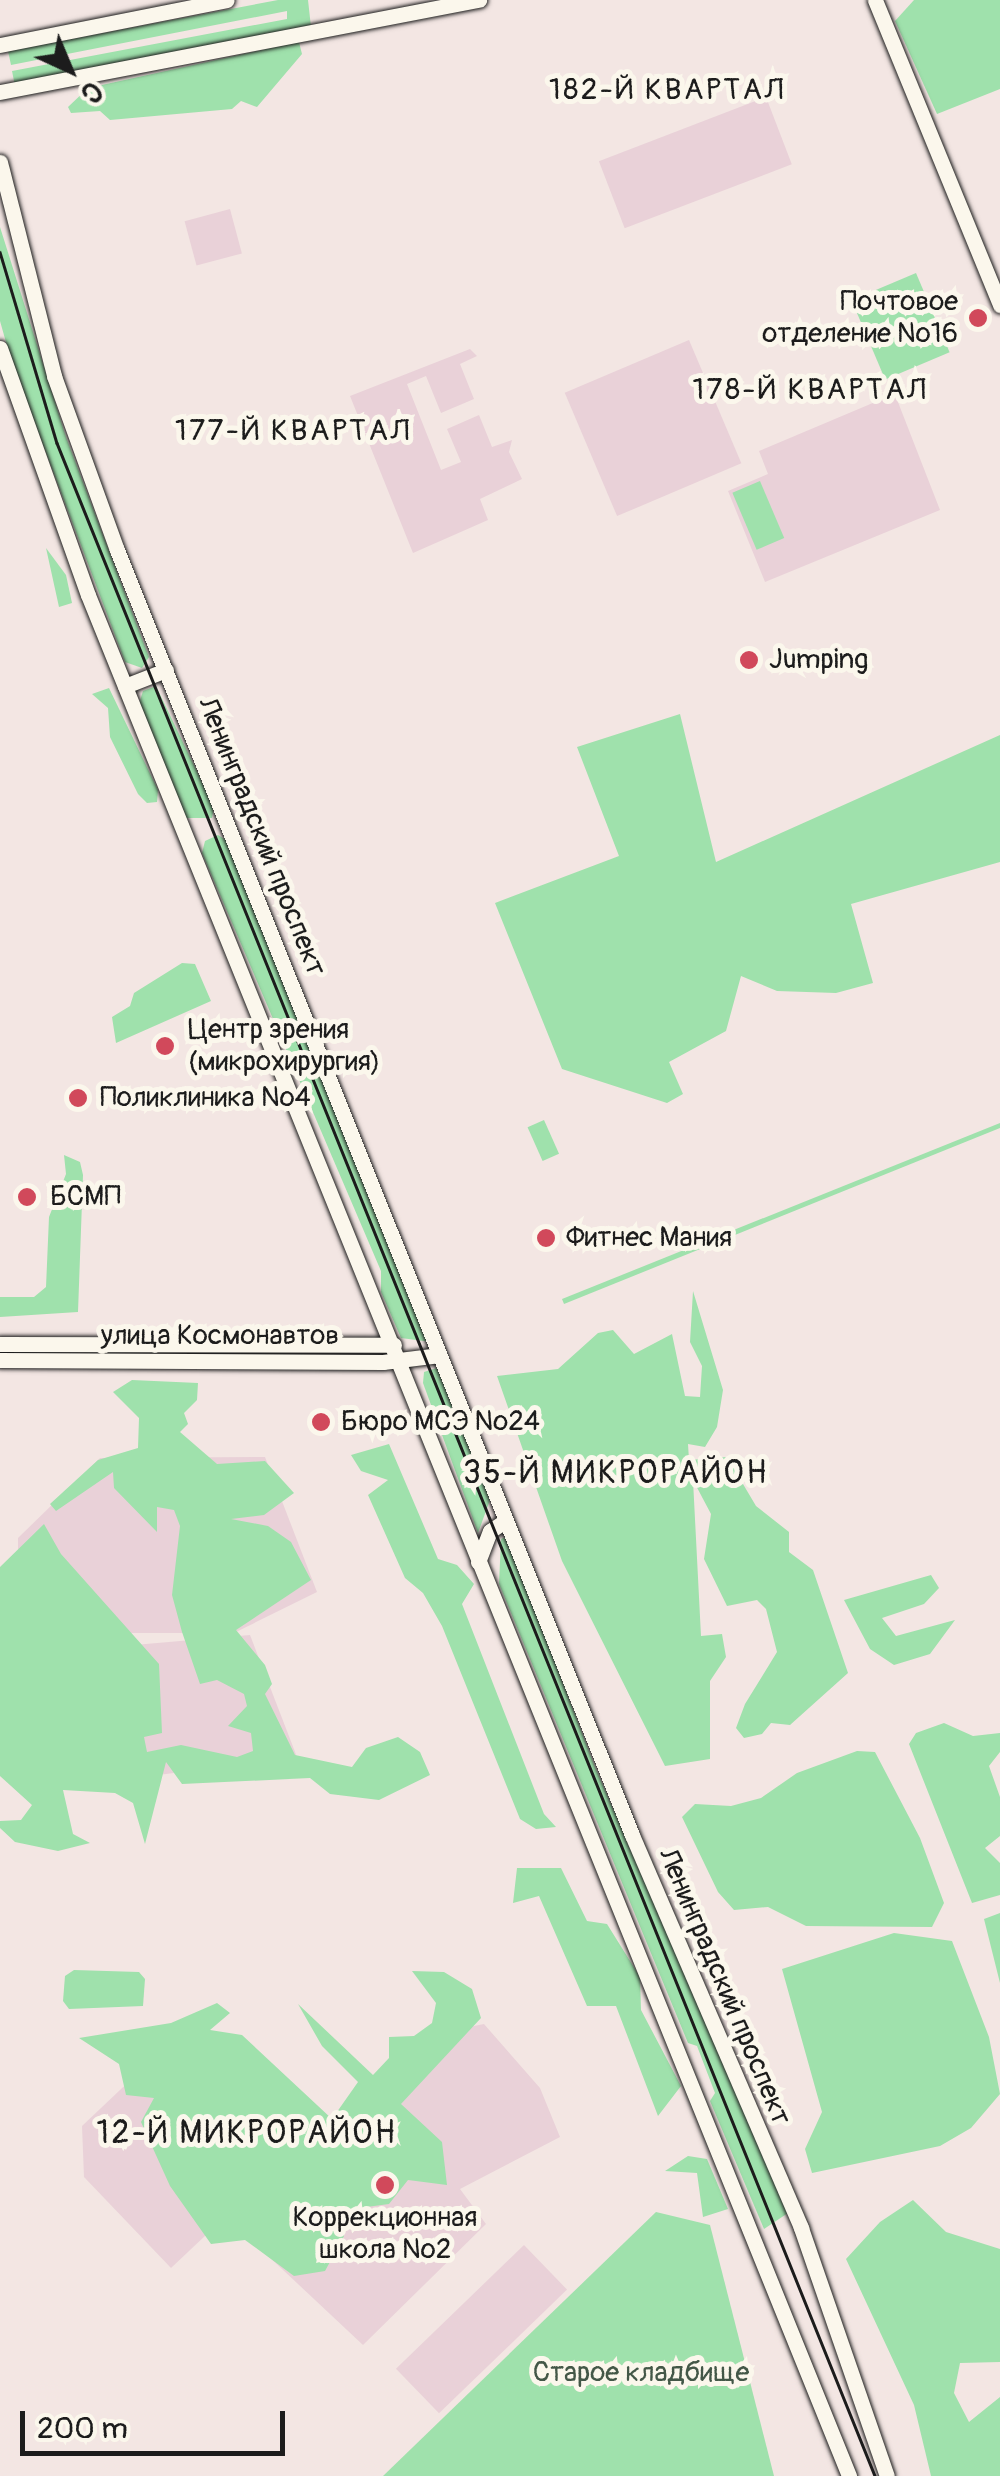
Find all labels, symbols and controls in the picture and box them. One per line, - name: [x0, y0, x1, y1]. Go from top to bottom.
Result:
- north arrow: [20, 20, 120, 120]
- district label: 182-Й КВАРТАЛ: [549, 72, 785, 108]
- text: С: [73, 73, 110, 111]
- place label: Почтовое отделение №16: [762, 285, 958, 351]
- marker: Почтовое отделение №16: [967, 307, 989, 329]
- district label: 178-Й КВАРТАЛ: [692, 372, 928, 408]
- district label: 177-Й КВАРТАЛ: [175, 413, 411, 449]
- place label: Jumping: [769, 643, 868, 677]
- marker: Jumping: [738, 649, 760, 671]
- street label: Ленинградский проспект: [190, 693, 332, 981]
- place label: Центр зрения (микрохирургия): [188, 1013, 380, 1079]
- marker: Центр зрения (микрохирургия): [152, 1033, 178, 1059]
- place label: Поликлиника №4: [100, 1081, 311, 1115]
- marker: Поликлиника №4: [65, 1085, 91, 1111]
- place label: БСМП: [50, 1180, 121, 1214]
- marker: БСМП: [14, 1184, 40, 1210]
- place label: Фитнес Мания: [566, 1221, 732, 1255]
- marker: Фитнес Мания: [535, 1227, 557, 1249]
- street label: улица Космонавтов: [101, 1319, 339, 1353]
- place label: Бюро МСЭ №24: [341, 1405, 540, 1439]
- marker: Бюро МСЭ №24: [310, 1411, 332, 1433]
- district label: 35-Й МИКРОРАЙОН: [463, 1454, 769, 1492]
- street label: Ленинградский проспект: [650, 1844, 798, 2130]
- district label: 12-Й МИКРОРАЙОН: [97, 2114, 397, 2152]
- marker: Коррекционная школа №2: [374, 2174, 396, 2196]
- place label: Коррекционная школа №2: [293, 2201, 477, 2267]
- park label: Старое кладбище: [533, 2356, 749, 2390]
- scale bar: [25, 2391, 290, 2453]
- text: 200 m: [37, 2410, 128, 2447]

